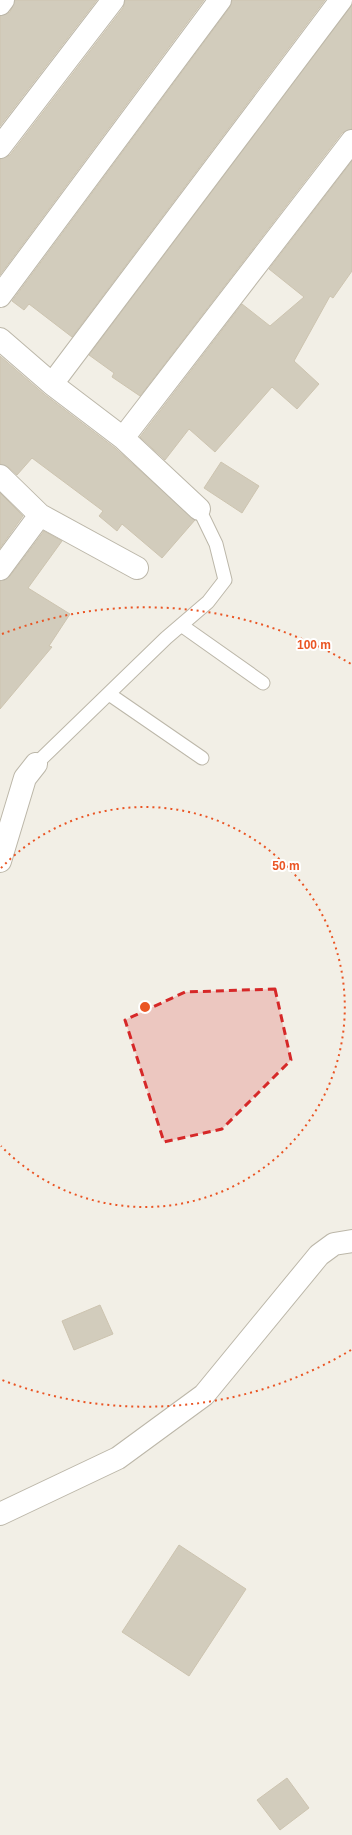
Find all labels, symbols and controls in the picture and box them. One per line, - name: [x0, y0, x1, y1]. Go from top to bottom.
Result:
- text: 100 m: [297, 638, 331, 652]
- text: 50 m: [272, 859, 300, 873]
- centre of rings: [138, 1000, 152, 1014]

